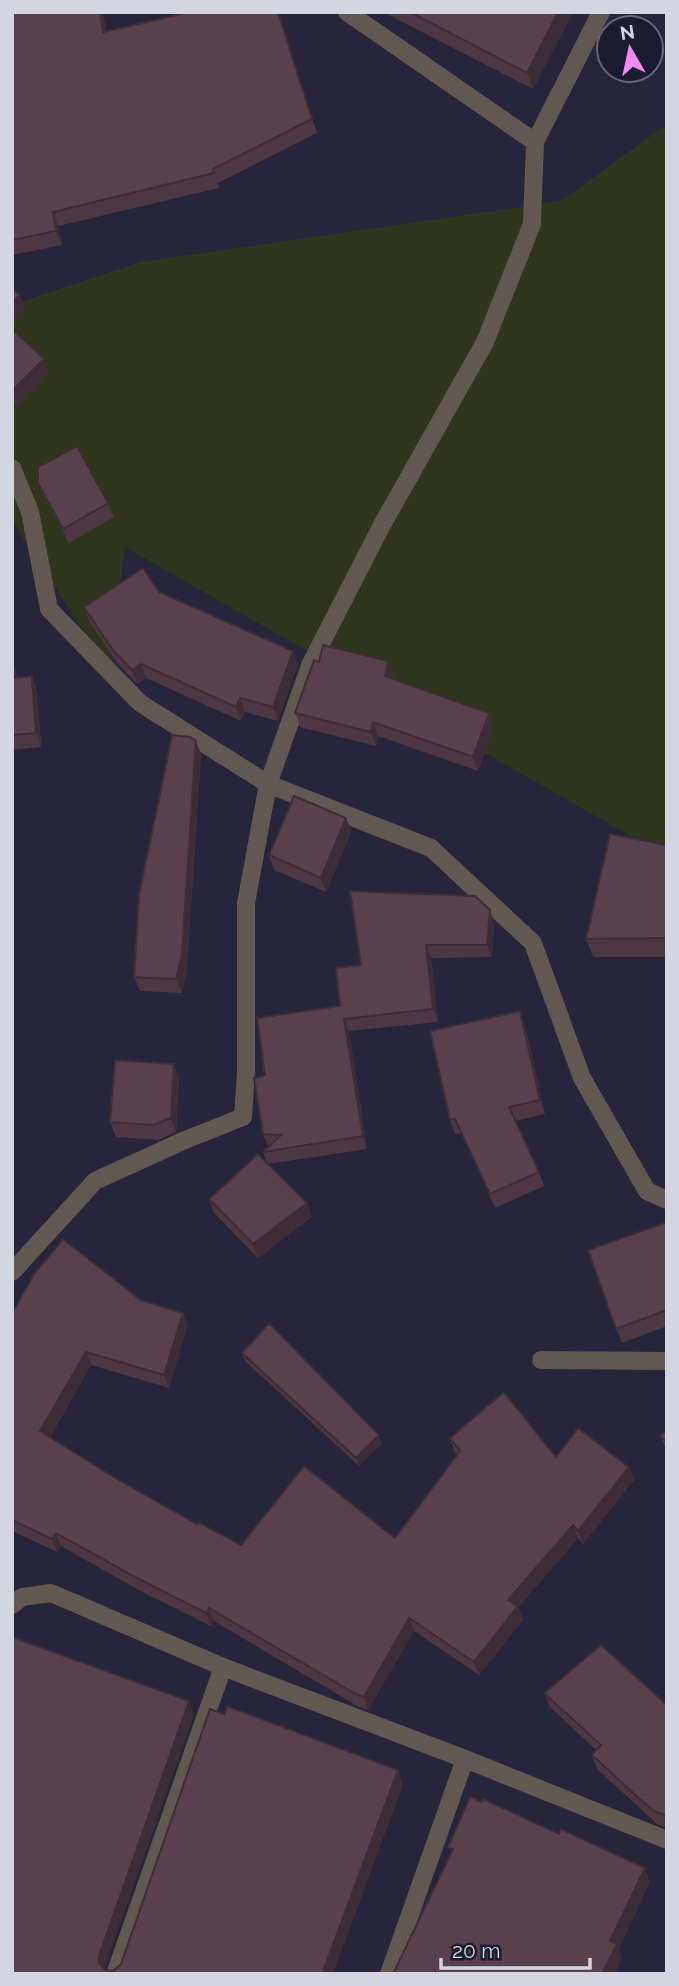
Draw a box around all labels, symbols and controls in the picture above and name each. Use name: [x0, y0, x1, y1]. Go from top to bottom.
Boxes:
north arrow: [595, 14, 665, 84]
text: N: [618, 20, 636, 44]
scale bar: [441, 1926, 590, 1970]
text: 20 m: [452, 1938, 500, 1963]

